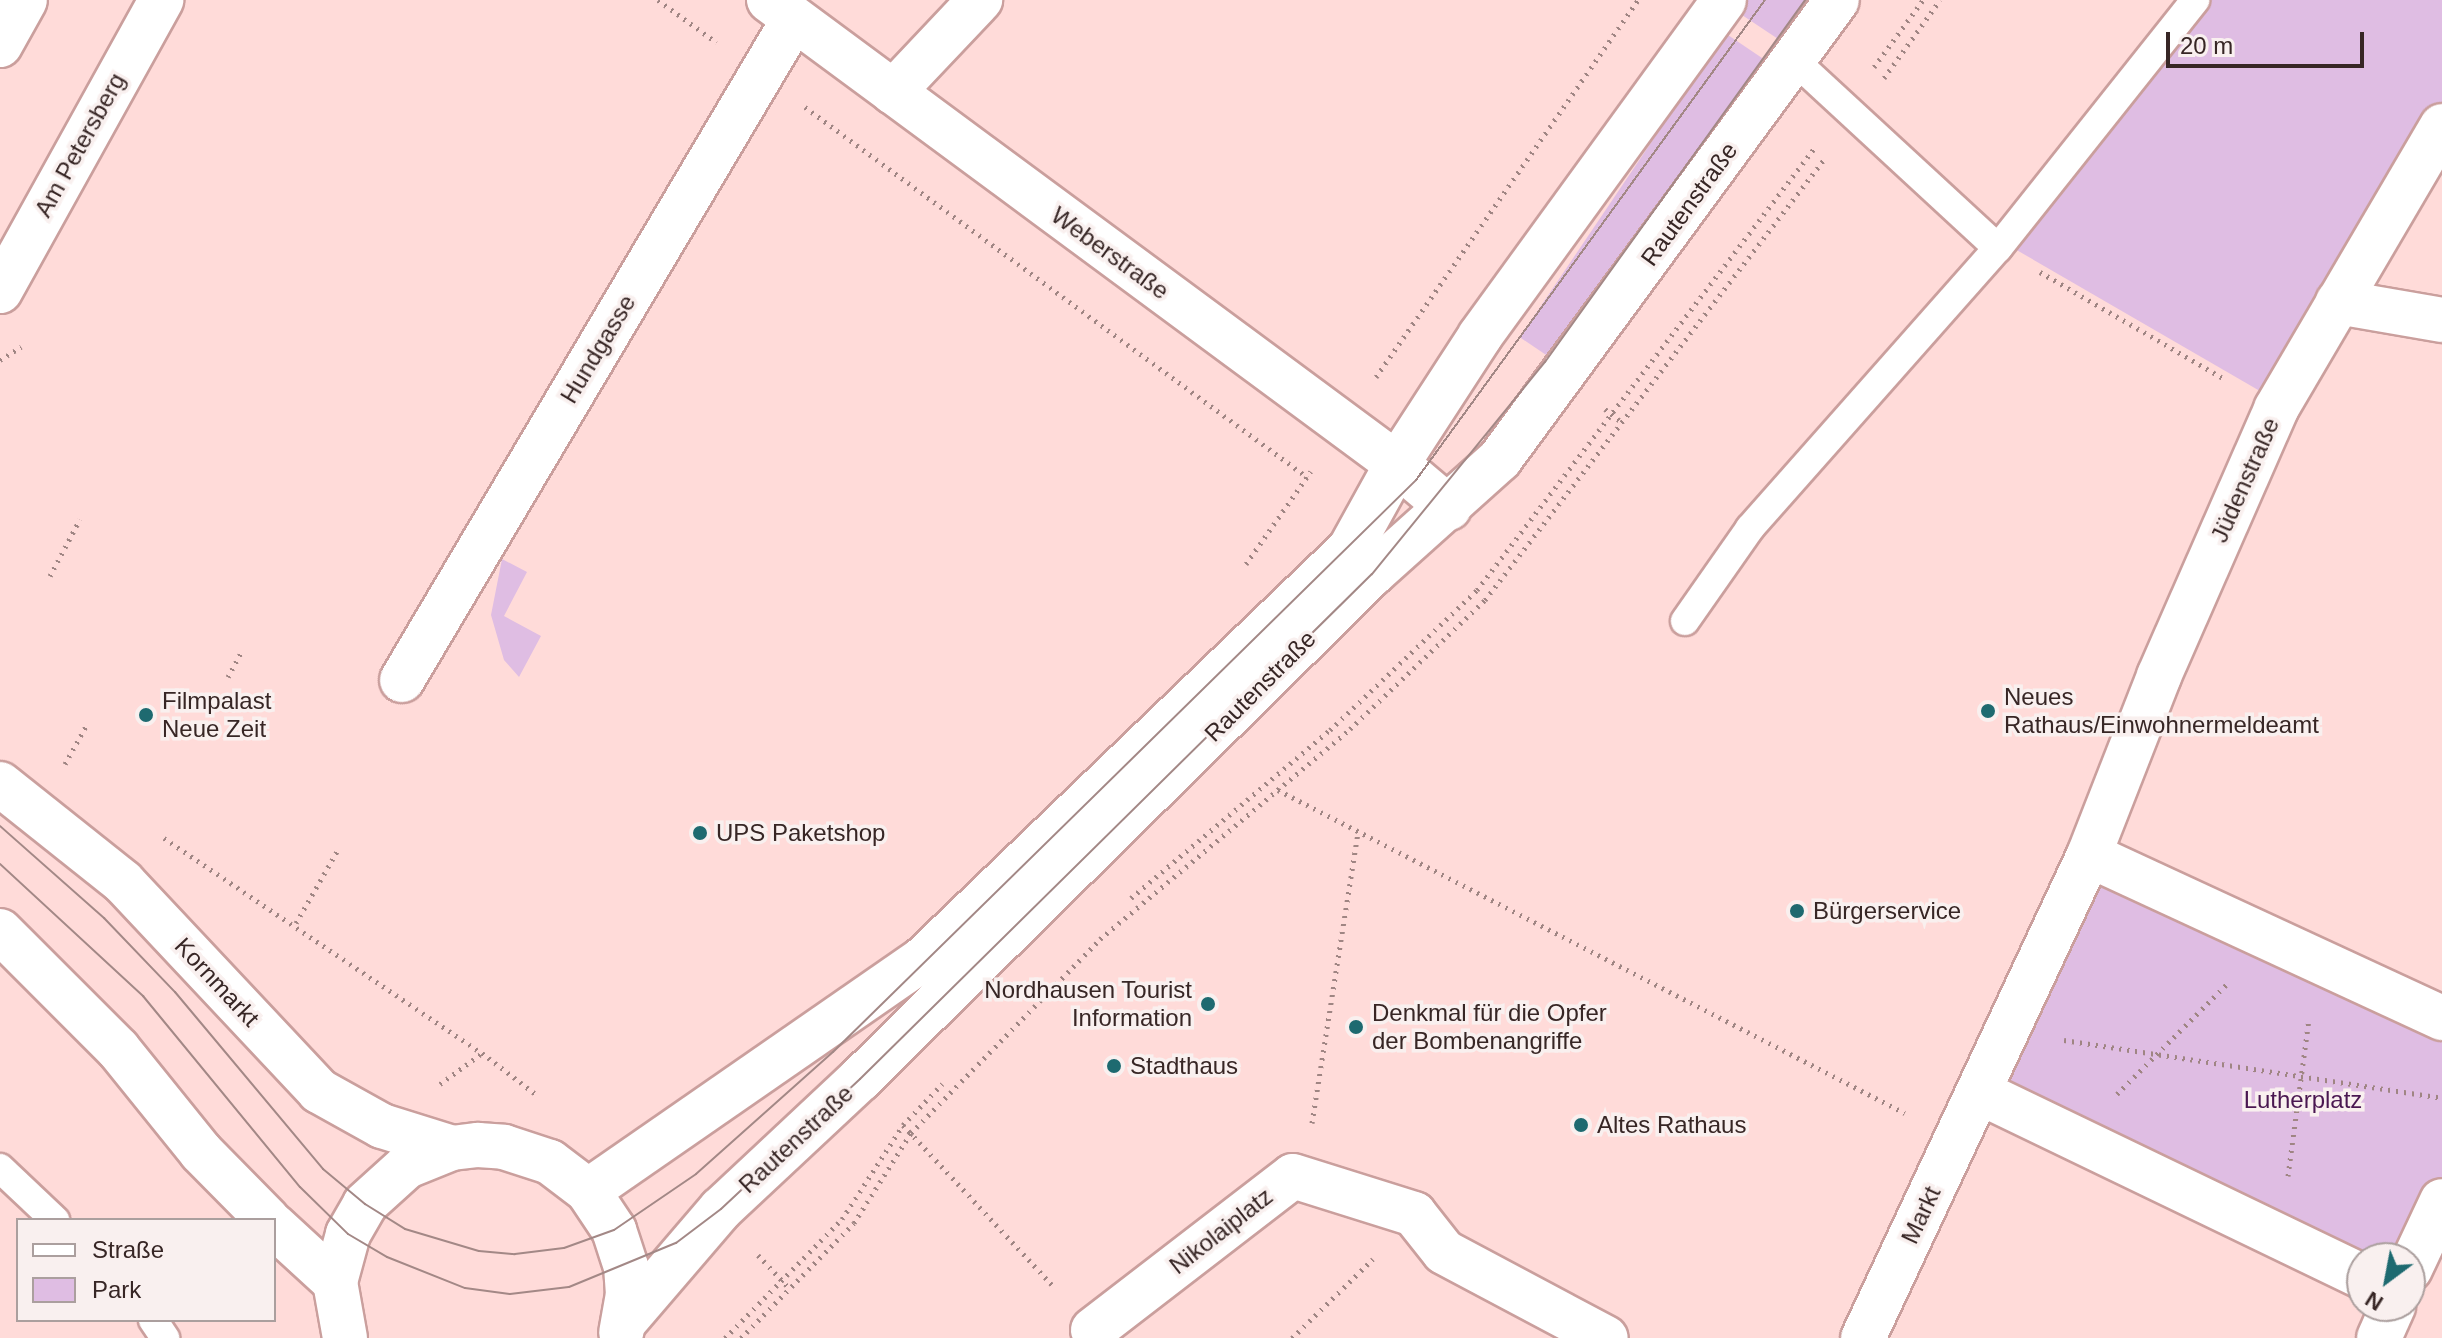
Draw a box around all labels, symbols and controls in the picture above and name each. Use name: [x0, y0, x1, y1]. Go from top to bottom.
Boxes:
scale bar: [2170, 16, 2368, 66]
text: 20 m: [2180, 32, 2233, 59]
street label: Am Petersberg: [29, 68, 131, 222]
street label: Rautenstraße: [1635, 137, 1743, 271]
street label: Weberstraße: [1046, 201, 1174, 305]
street label: Hundgasse: [554, 290, 642, 408]
street label: Jüdenstraße: [2205, 413, 2285, 547]
street label: Rautenstraße: [1198, 624, 1322, 748]
place label: Neues Rathaus/Einwohnermeldeamt: [2004, 683, 2319, 739]
place label: Filmpalast Neue Zeit: [162, 687, 271, 743]
marker: Neues Rathaus/Einwohnermeldeamt: [1979, 702, 1997, 720]
marker: Filmpalast Neue Zeit: [137, 706, 155, 724]
place label: UPS Paketshop: [716, 819, 885, 847]
marker: UPS Paketshop: [691, 824, 709, 842]
place label: Bürgerservice: [1813, 897, 1961, 925]
marker: Bürgerservice: [1788, 902, 1806, 920]
street label: Kornmarkt: [169, 932, 265, 1032]
place label: Nordhausen Tourist Information: [984, 976, 1192, 1032]
marker: Nordhausen Tourist Information: [1199, 995, 1217, 1013]
place label: Denkmal für die Opfer der Bombenangriffe: [1372, 999, 1607, 1055]
marker: Denkmal für die Opfer der Bombenangriffe: [1347, 1018, 1365, 1036]
place label: Stadthaus: [1130, 1052, 1238, 1080]
marker: Stadthaus: [1105, 1057, 1123, 1075]
street label: Rautenstraße: [733, 1079, 859, 1199]
park label: Lutherplatz: [2244, 1086, 2362, 1114]
place label: Altes Rathaus: [1597, 1111, 1746, 1139]
marker: Altes Rathaus: [1572, 1116, 1590, 1134]
street label: Nikolaiplatz: [1164, 1182, 1278, 1280]
street label: Markt: [1895, 1182, 1947, 1248]
legend: [16, 1218, 276, 1322]
text: Straße: [92, 1236, 164, 1263]
north arrow: [2346, 1242, 2426, 1322]
text: Park: [92, 1276, 141, 1303]
text: N: [2361, 1286, 2387, 1316]

